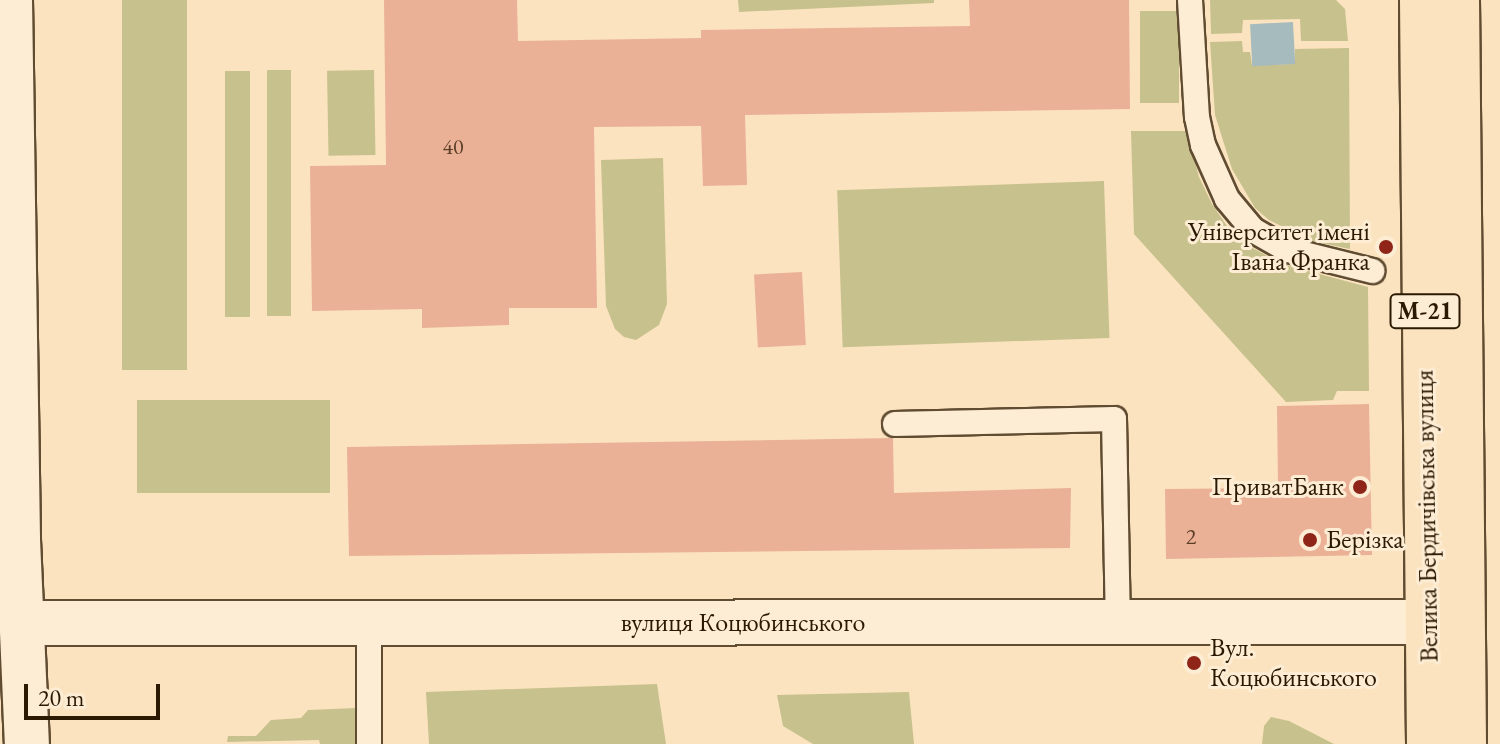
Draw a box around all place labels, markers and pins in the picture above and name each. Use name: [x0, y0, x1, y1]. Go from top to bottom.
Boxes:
place label: Університет імені Івана Франка: [1188, 216, 1370, 278]
marker: Університет імені Івана Франка: [1377, 238, 1395, 256]
place label: ПриватБанк: [1212, 471, 1344, 503]
marker: ПриватБанк: [1351, 478, 1369, 496]
place label: Берізка: [1326, 524, 1404, 556]
marker: Берізка: [1301, 531, 1319, 549]
place label: Вул. Коцюбинського: [1210, 632, 1377, 694]
marker: Вул. Коцюбинського: [1185, 654, 1203, 672]

